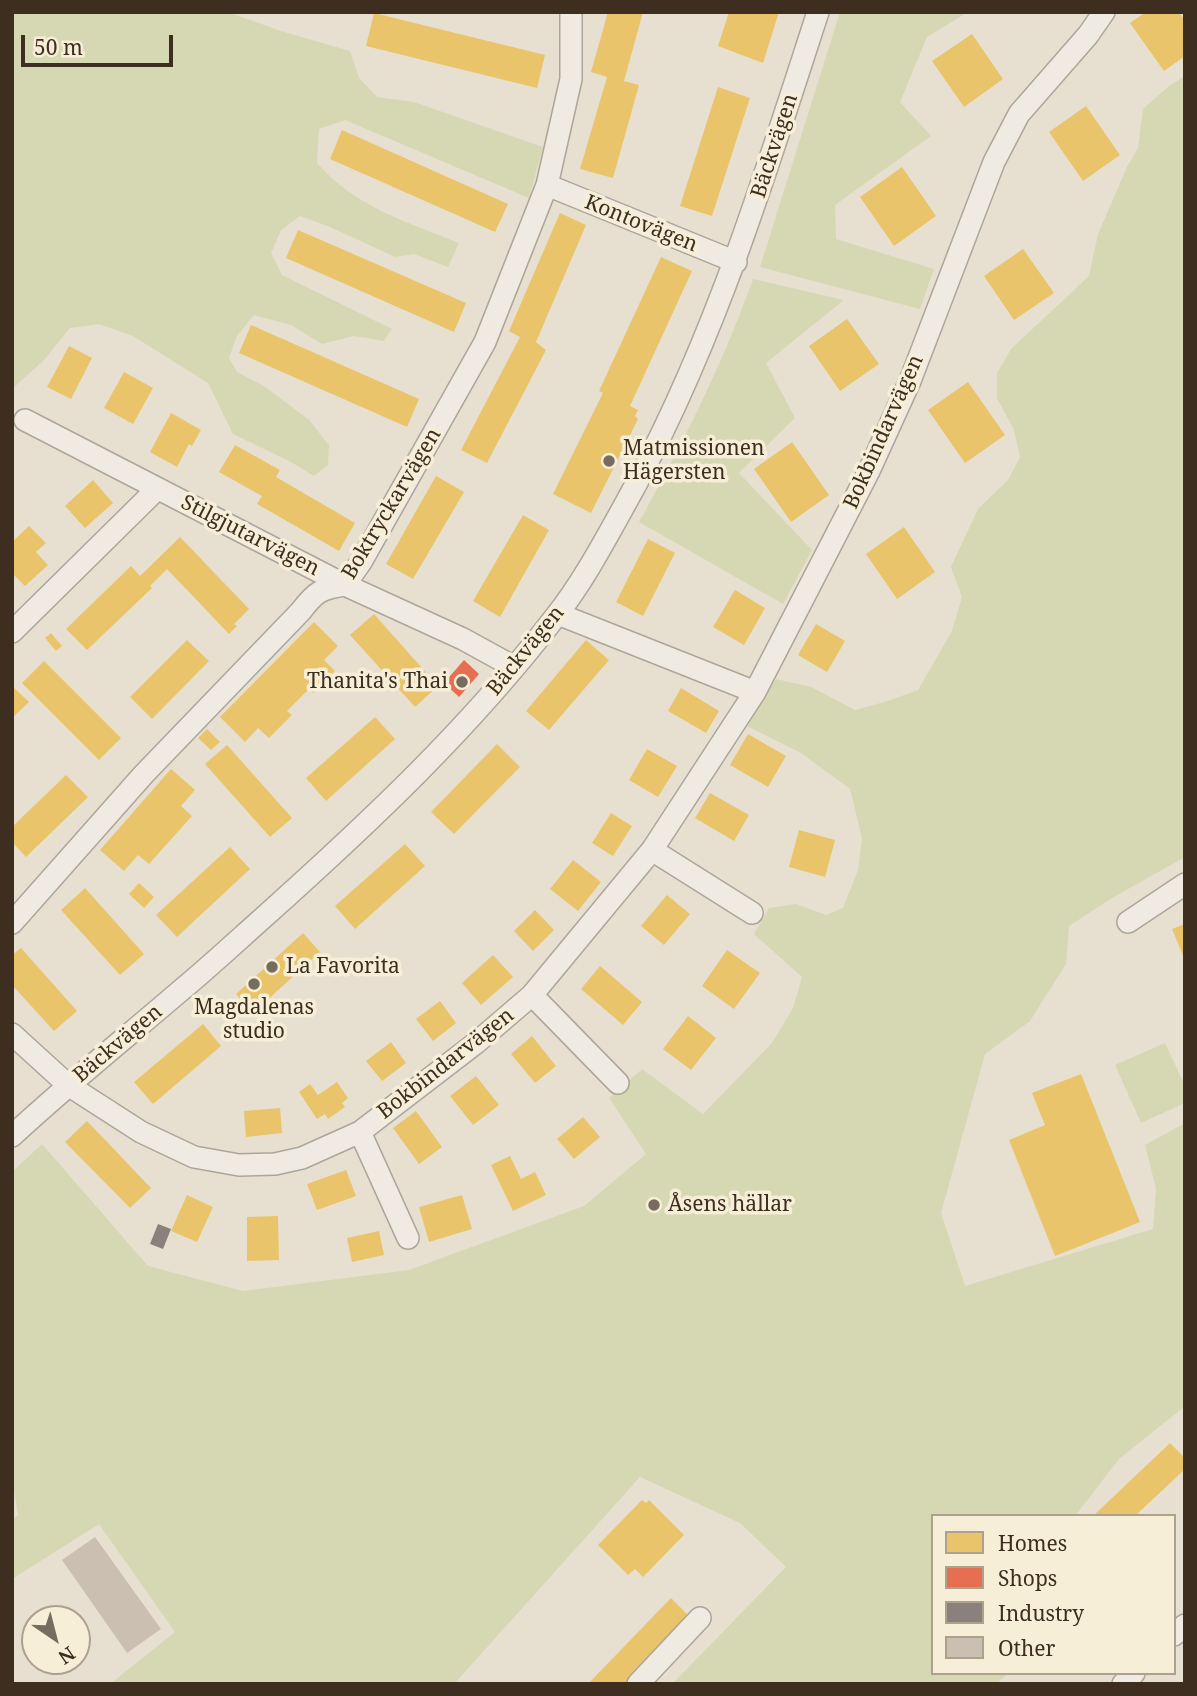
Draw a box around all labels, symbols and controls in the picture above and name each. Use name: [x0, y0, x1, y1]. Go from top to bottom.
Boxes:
scale bar: [24, 21, 177, 65]
text: 50 m: [34, 33, 83, 61]
street label: Bäckvägen: [746, 91, 804, 201]
street label: Kontovägen: [581, 190, 701, 258]
street label: Bokbindarvägen: [839, 351, 929, 513]
street label: Boktryckarvägen: [337, 424, 447, 584]
place label: Matmissionen Hägersten: [623, 436, 765, 486]
marker: Matmissionen Hägersten: [601, 453, 617, 469]
street label: Stilgjutarvägen: [176, 490, 324, 582]
street label: Bäckvägen: [482, 601, 570, 701]
place label: Thanita's Thai: [307, 669, 448, 695]
marker: Thanita's Thai: [454, 674, 470, 690]
place label: La Favorita: [286, 954, 400, 980]
marker: La Favorita: [264, 959, 280, 975]
marker: Magdalenas studio: [246, 976, 262, 992]
place label: Magdalenas studio: [194, 995, 314, 1045]
street label: Bäckvägen: [68, 1000, 168, 1088]
street label: Bokbindarvägen: [373, 1003, 519, 1125]
place label: Åsens hällar: [668, 1192, 792, 1218]
marker: Åsens hällar: [646, 1197, 662, 1213]
legend: [931, 1514, 1176, 1675]
text: Homes: [998, 1529, 1067, 1557]
text: Shops: [998, 1564, 1057, 1592]
text: Industry: [998, 1599, 1084, 1627]
north arrow: [21, 1605, 91, 1675]
text: Other: [998, 1634, 1055, 1662]
text: N: [53, 1641, 80, 1671]

